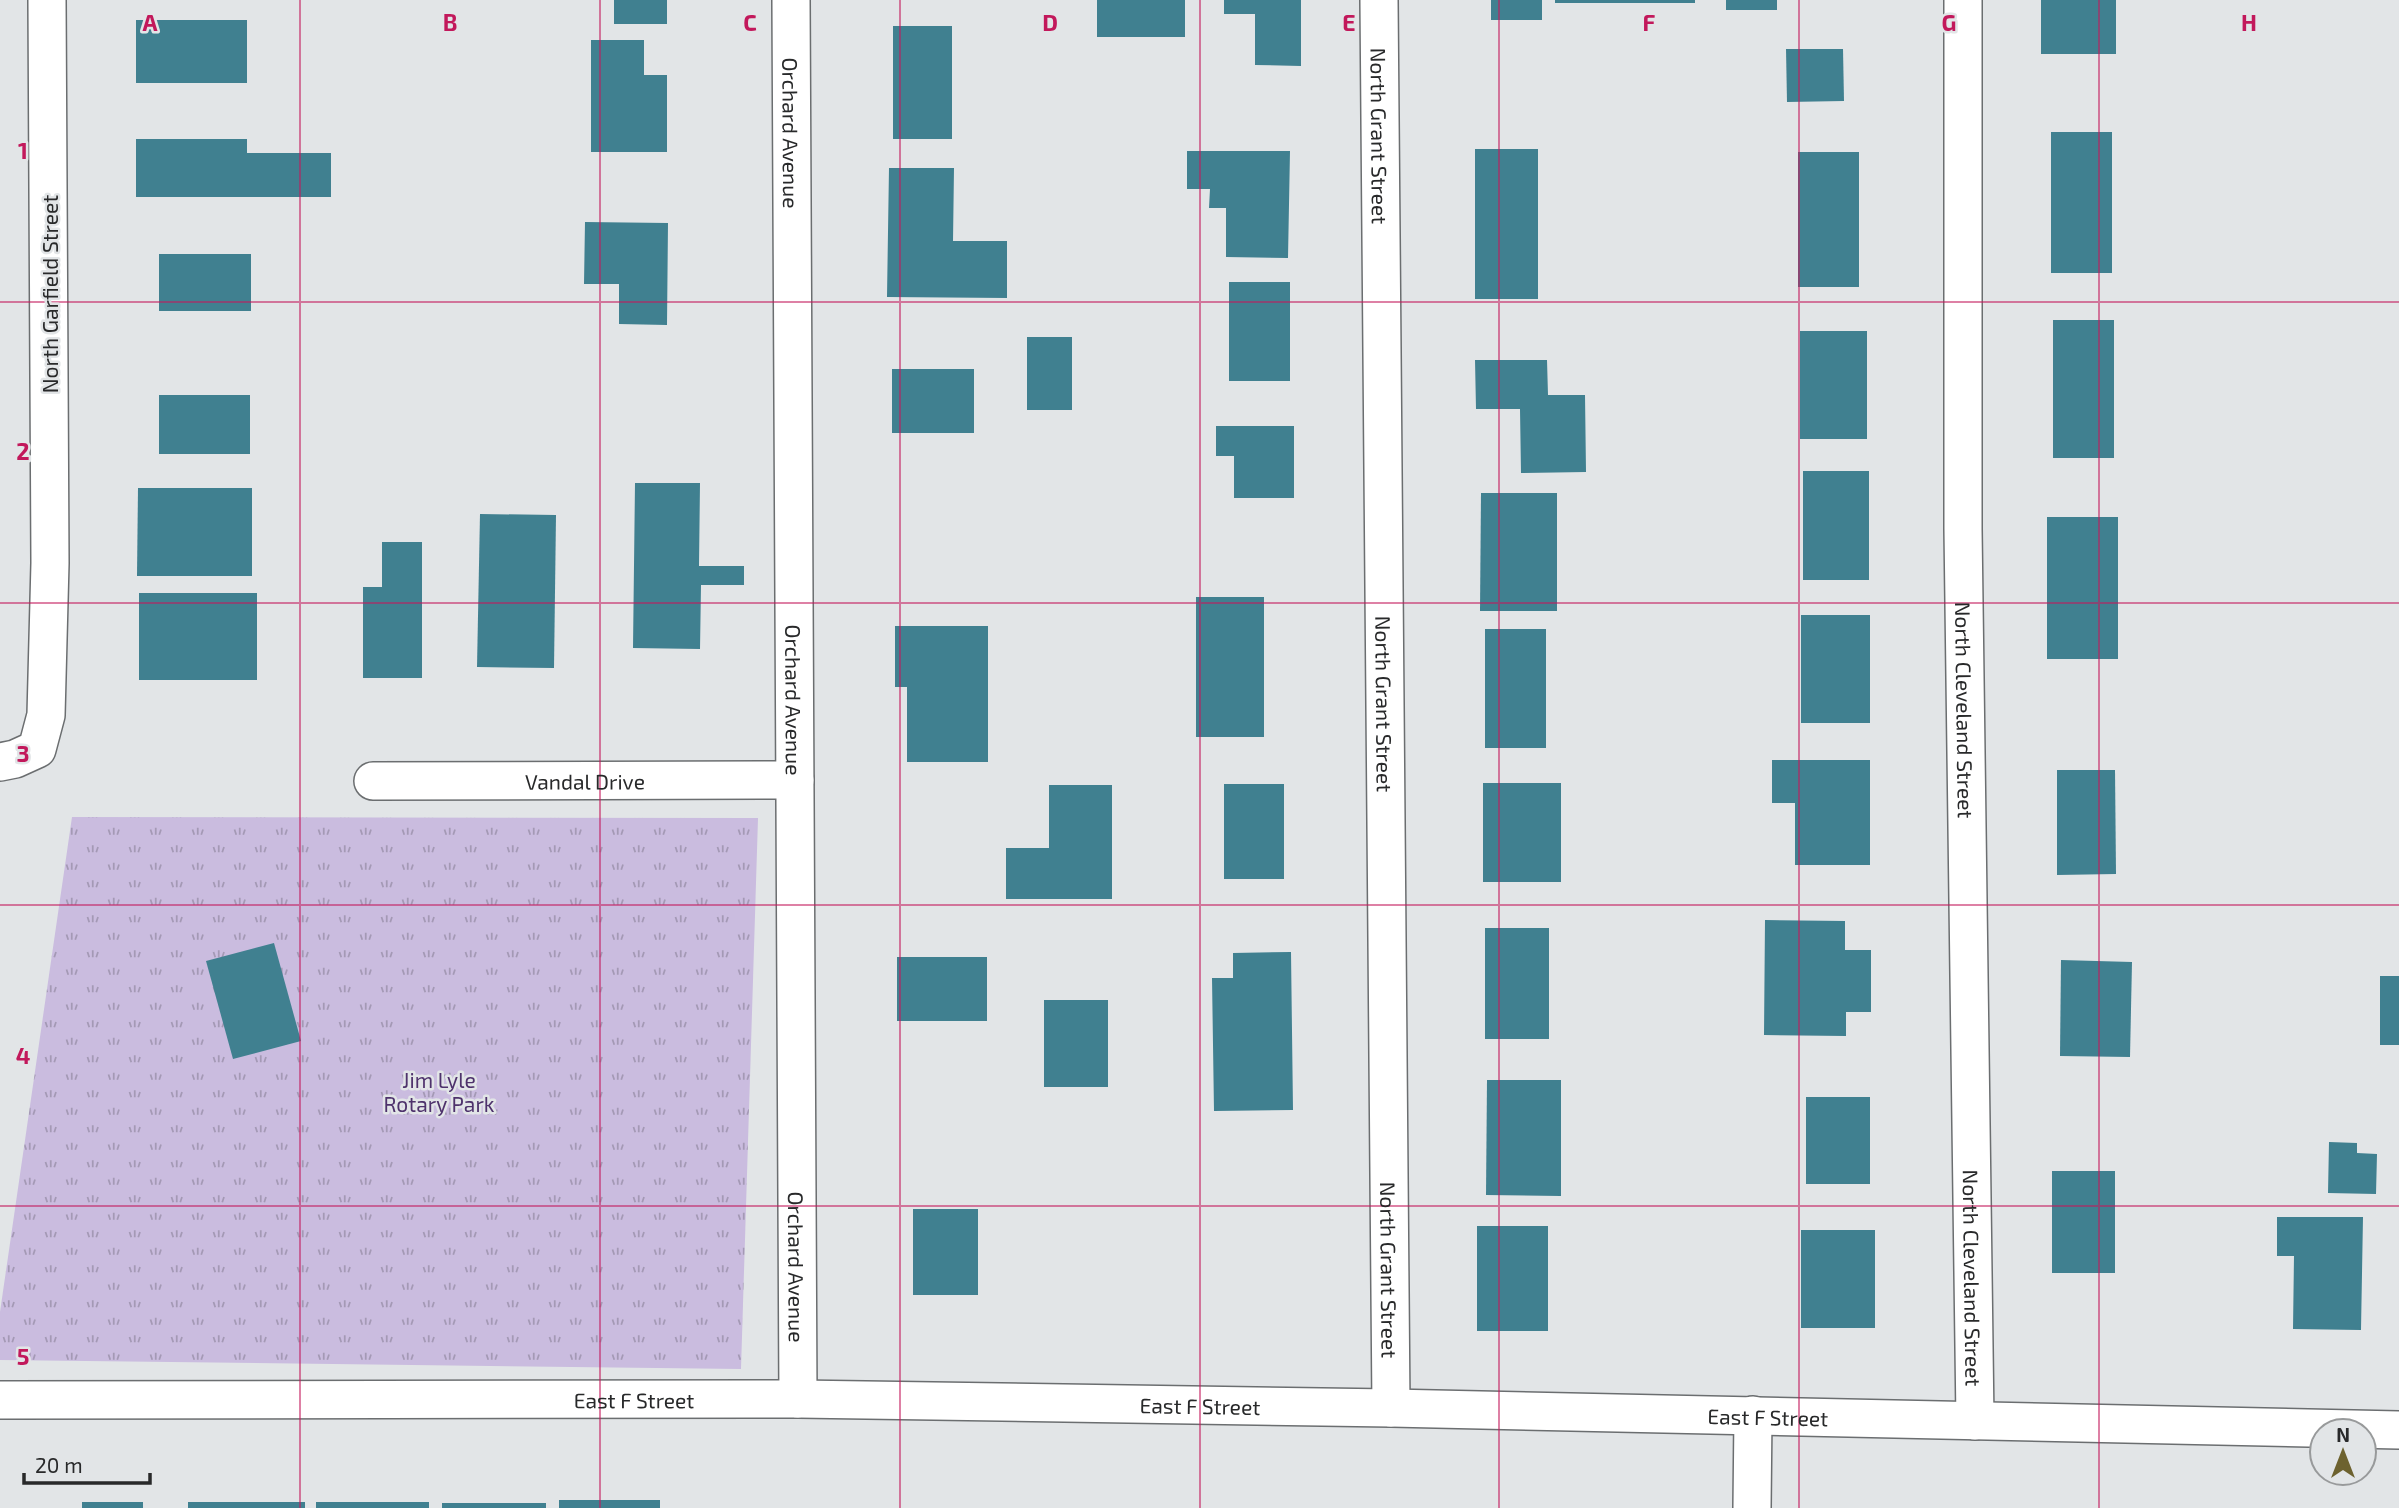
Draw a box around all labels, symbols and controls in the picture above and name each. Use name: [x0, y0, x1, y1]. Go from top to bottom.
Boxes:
text: A: [142, 8, 158, 36]
text: B: [443, 8, 457, 36]
text: C: [743, 8, 757, 36]
text: D: [1042, 8, 1058, 36]
text: E: [1342, 8, 1356, 36]
text: F: [1643, 8, 1656, 36]
text: G: [1942, 8, 1956, 36]
text: H: [2241, 8, 2257, 36]
street label: North Grant Street: [1367, 48, 1393, 224]
street label: Orchard Avenue: [779, 57, 805, 209]
text: 1: [18, 136, 28, 164]
street label: North Garfield Street: [37, 195, 62, 393]
text: 2: [16, 437, 30, 465]
street label: North Cleveland Street: [1951, 601, 1979, 819]
street label: North Grant Street: [1372, 616, 1398, 792]
street label: Orchard Avenue: [782, 624, 807, 776]
text: 3: [16, 739, 30, 767]
street label: Vandal Drive: [525, 768, 645, 793]
text: 4: [16, 1041, 30, 1069]
park label: Jim Lyle Rotary Park: [383, 1067, 495, 1116]
street label: North Cleveland Street: [1959, 1169, 1987, 1387]
street label: North Grant Street: [1377, 1182, 1403, 1358]
street label: Orchard Avenue: [784, 1191, 810, 1343]
text: 5: [17, 1342, 29, 1370]
street label: East F Street: [574, 1387, 694, 1412]
street label: East F Street: [1139, 1392, 1261, 1419]
street label: East F Street: [1707, 1402, 1828, 1430]
north arrow: [2308, 1417, 2378, 1487]
text: N: [2336, 1423, 2350, 1446]
scale bar: [24, 1442, 150, 1486]
text: 20 m: [35, 1452, 83, 1477]

